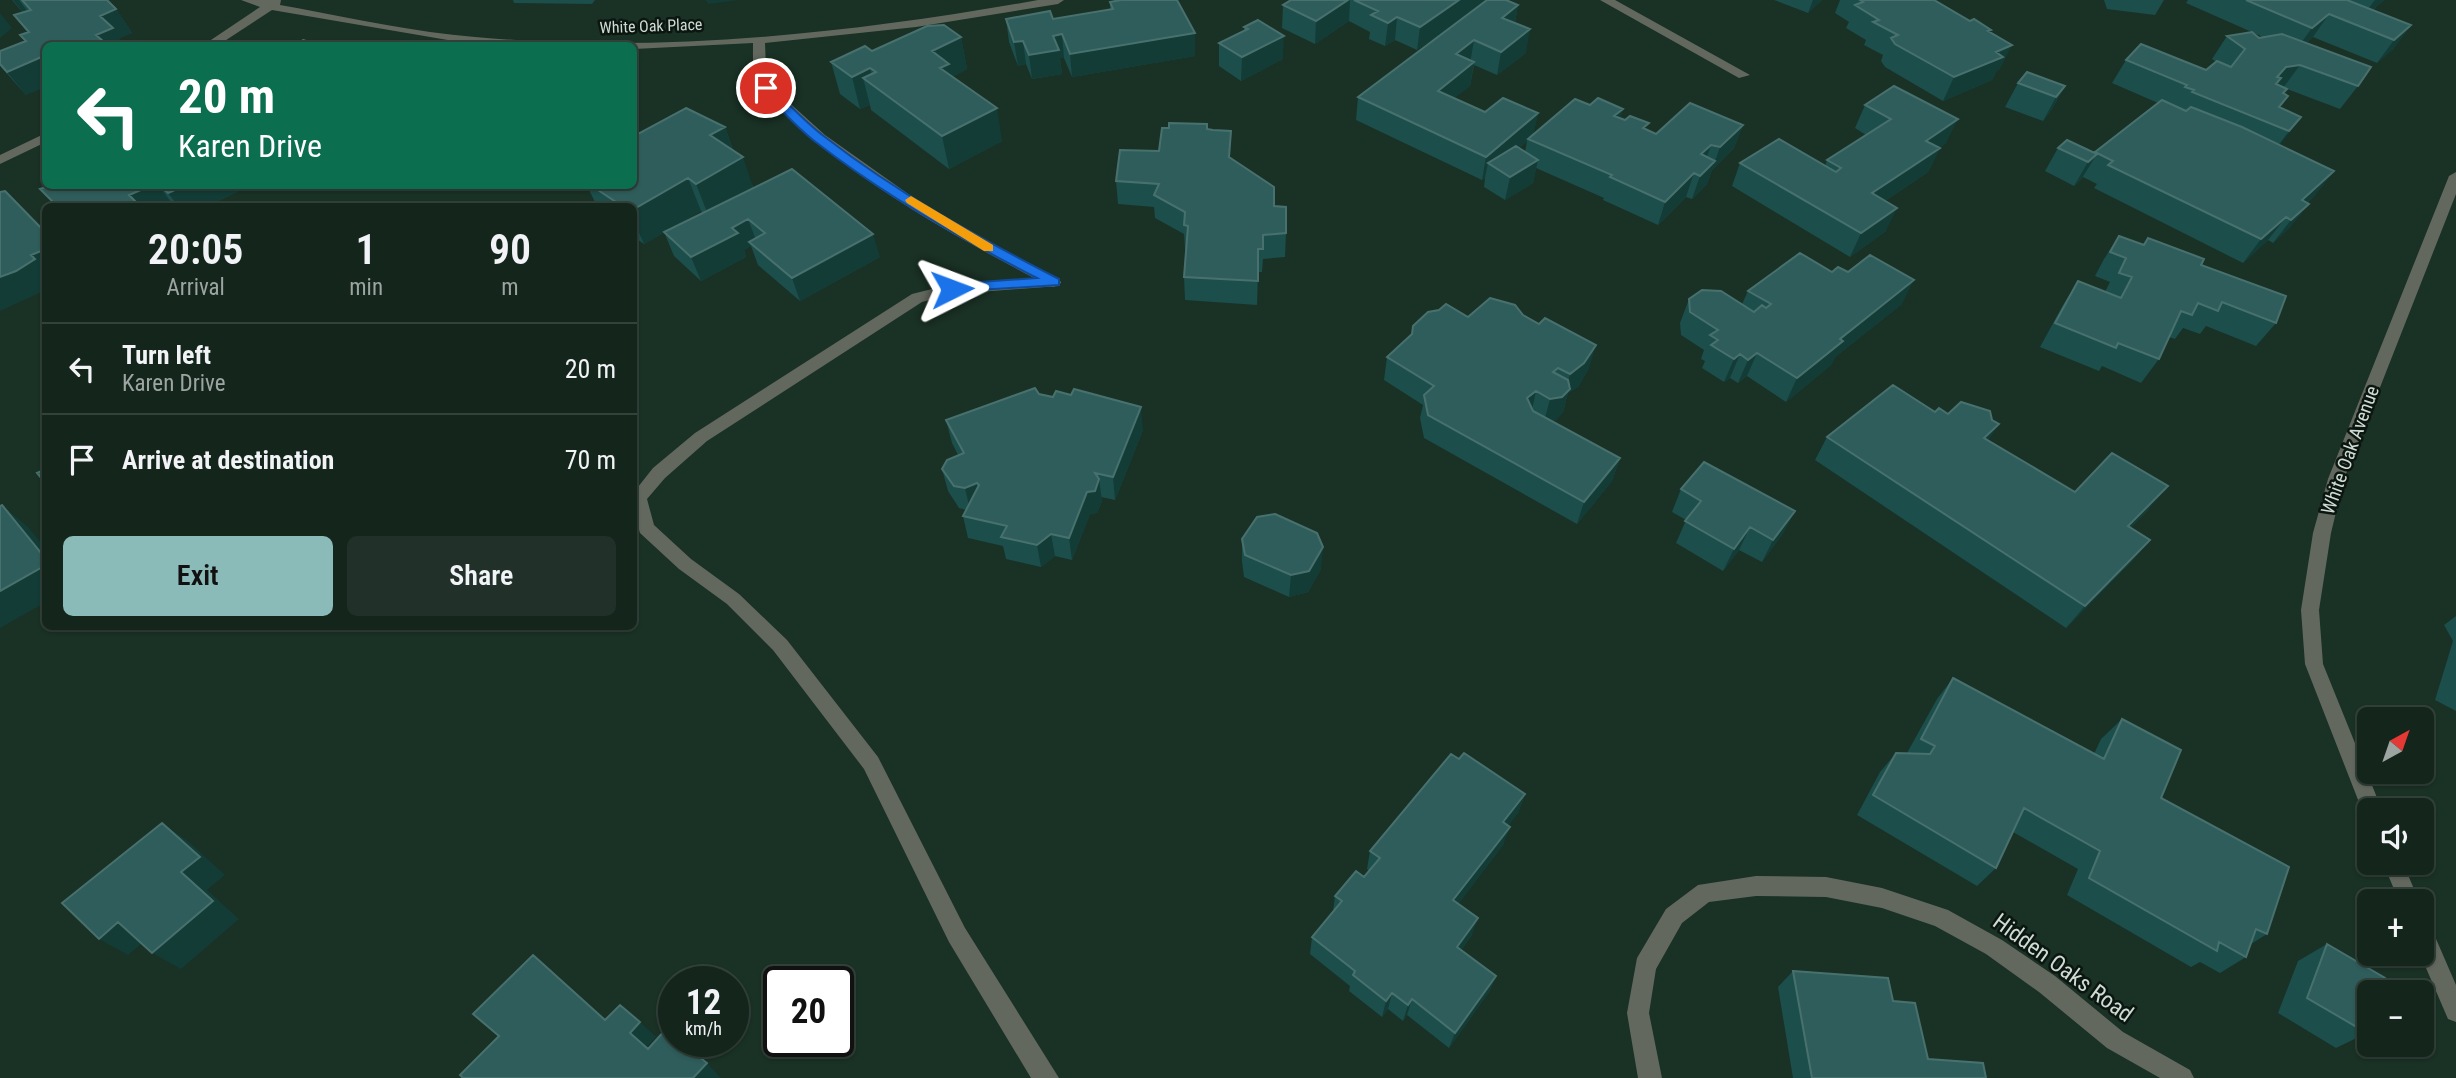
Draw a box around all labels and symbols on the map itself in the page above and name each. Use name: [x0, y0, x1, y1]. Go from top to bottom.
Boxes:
street label: White Oak Place: [599, 15, 703, 37]
pin: [736, 58, 796, 118]
position arrow: [915, 252, 989, 326]
street label: White Oak Avenue: [2316, 383, 2384, 517]
north arrow: [2357, 707, 2434, 784]
street label: Hidden Oaks Road: [1988, 908, 2138, 1028]
speed limit sign: 20: [763, 966, 854, 1057]

